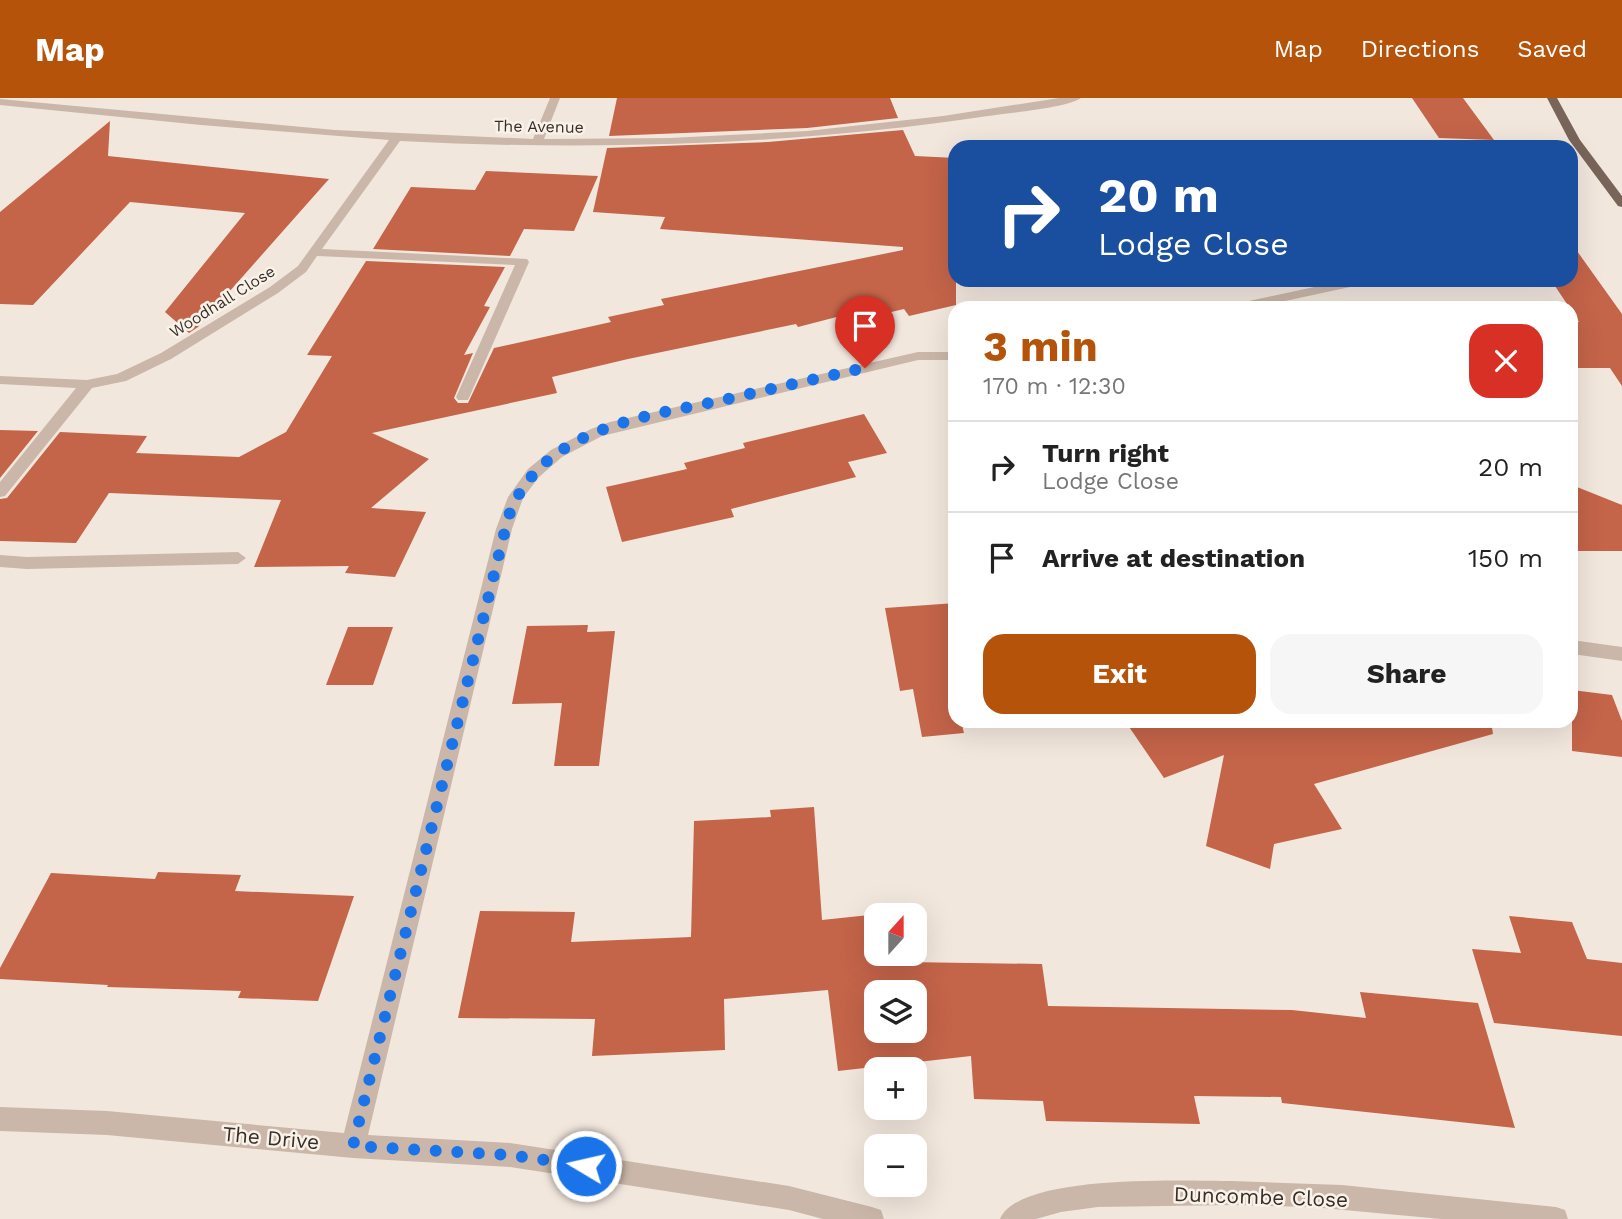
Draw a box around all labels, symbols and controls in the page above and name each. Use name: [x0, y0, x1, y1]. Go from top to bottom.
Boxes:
text: Map: [35, 30, 105, 69]
text: Map: [1274, 35, 1323, 63]
text: Directions: [1361, 35, 1479, 63]
text: Saved: [1517, 35, 1587, 63]
street label: The Avenue: [494, 116, 584, 137]
text: 20 m: [1098, 166, 1219, 224]
icon: right: [983, 168, 1074, 259]
text: Lodge Close: [1098, 225, 1289, 263]
street label: Woodhall Close: [166, 261, 279, 342]
pin: [835, 296, 895, 368]
icon: arrive: [846, 307, 884, 345]
text: 3 min: [983, 322, 1098, 371]
button: close: [1469, 324, 1543, 398]
text: 170 m · 12:30: [983, 373, 1126, 400]
text: Turn right: [1042, 438, 1169, 468]
icon: right: [983, 448, 1021, 486]
text: 20 m: [1478, 452, 1543, 482]
text: Lodge Close: [1042, 468, 1179, 495]
icon: arrive: [983, 539, 1021, 577]
text: Arrive at destination: [1042, 543, 1305, 573]
text: 150 m: [1468, 543, 1543, 573]
button: Exit: [983, 634, 1256, 714]
button: Share: [1270, 634, 1543, 714]
north arrow: [864, 903, 928, 966]
map controls: [864, 903, 927, 1197]
button: layers: [864, 980, 927, 1043]
button: +: [864, 1057, 927, 1120]
street label: The Drive: [222, 1121, 320, 1154]
position arrow: [549, 1129, 623, 1203]
button: −: [864, 1134, 927, 1197]
street label: Duncombe Close: [1173, 1181, 1349, 1212]

